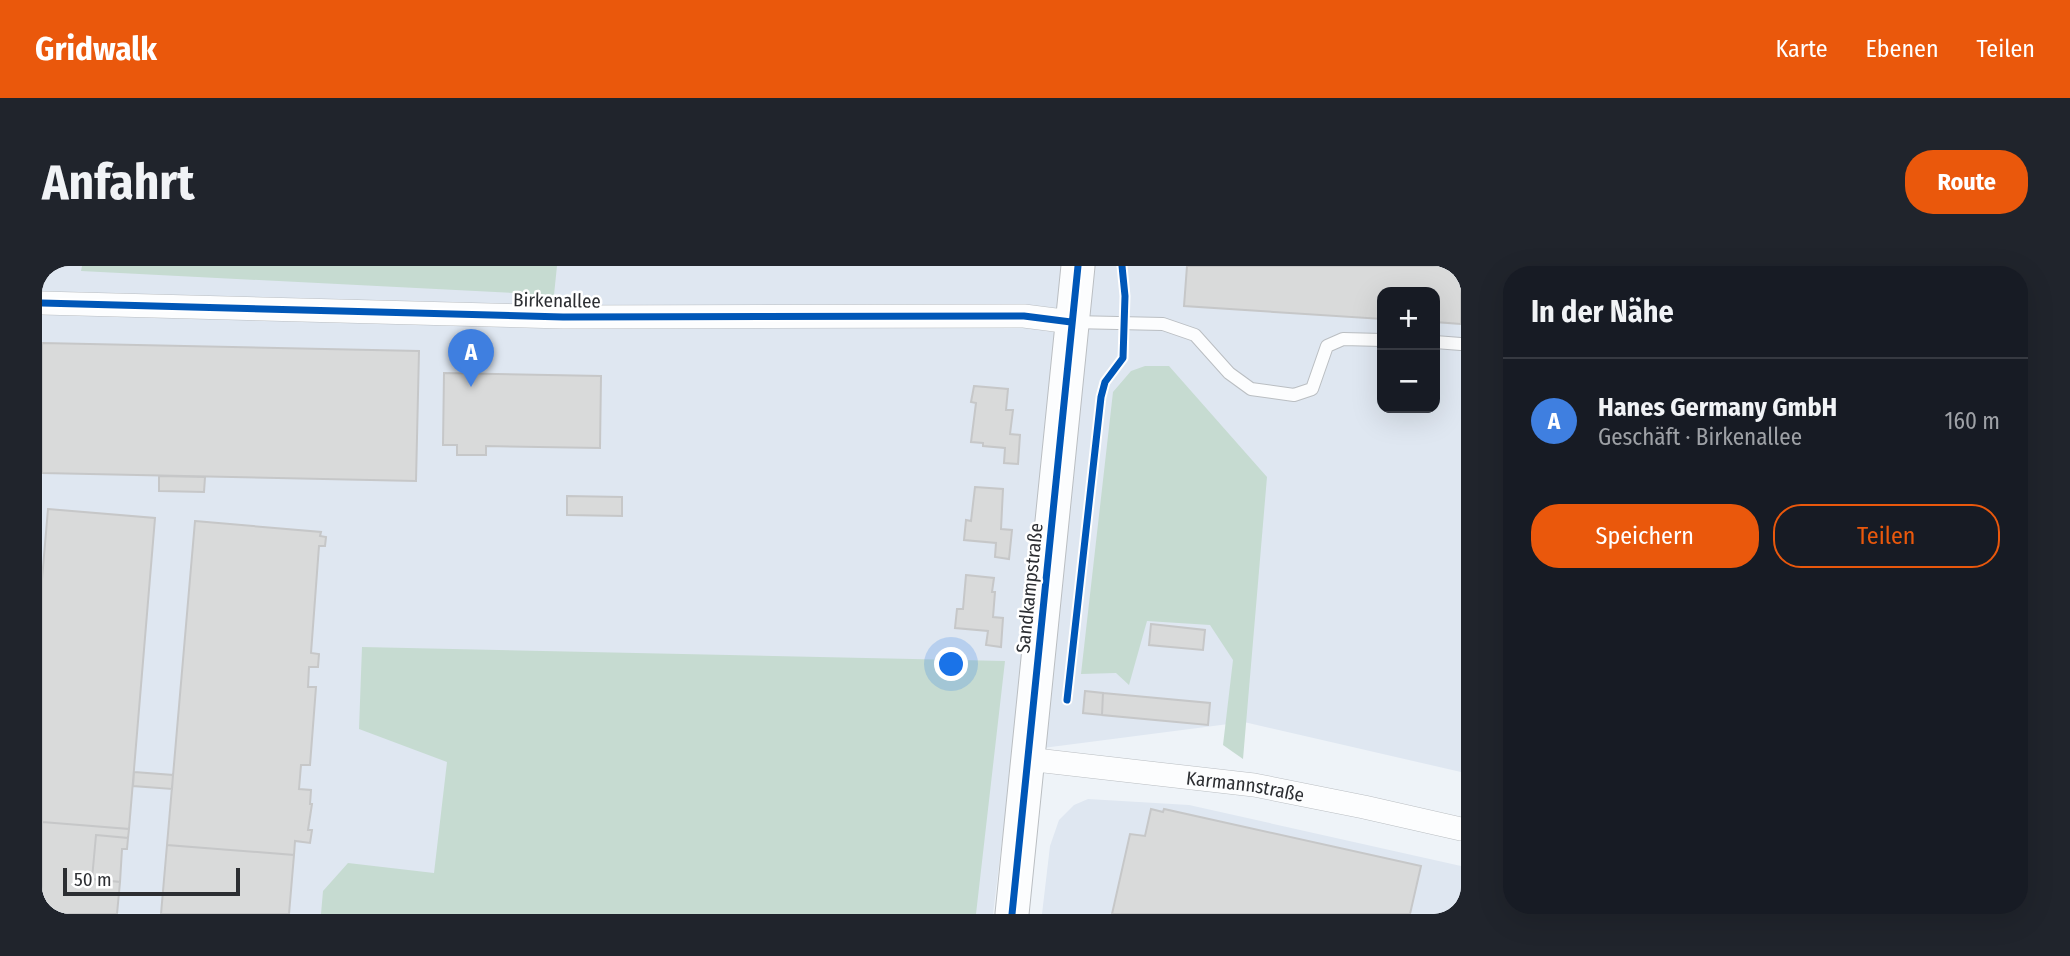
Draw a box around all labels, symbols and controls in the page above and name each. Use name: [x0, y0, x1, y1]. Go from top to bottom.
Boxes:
text: Gridwalk: [35, 29, 157, 69]
text: Karte: [1776, 35, 1828, 63]
text: Ebenen: [1866, 35, 1939, 63]
text: Teilen: [1977, 35, 2035, 63]
button: Route: [1905, 150, 2028, 214]
text: Anfahrt: [42, 153, 195, 212]
map controls: [1377, 287, 1440, 413]
button: +: [1377, 287, 1440, 350]
street label: Birkenallee: [513, 288, 601, 313]
text: In der Nähe: [1531, 294, 1674, 330]
pin: A: [448, 329, 494, 387]
button: −: [1377, 350, 1440, 413]
text: Hanes Germany GmbH: [1598, 392, 1837, 423]
text: A: [1548, 407, 1560, 435]
text: 160 m: [1945, 407, 2000, 435]
text: Geschäft · Birkenallee: [1598, 423, 1802, 451]
button: Speichern: [1531, 504, 1759, 568]
button: Teilen: [1773, 504, 2000, 568]
street label: Sandkampstraße: [1011, 522, 1048, 654]
your location: [934, 647, 968, 681]
street label: Karmannstraße: [1185, 766, 1306, 807]
scale bar: [63, 865, 240, 897]
text: 50 m: [74, 868, 112, 891]

